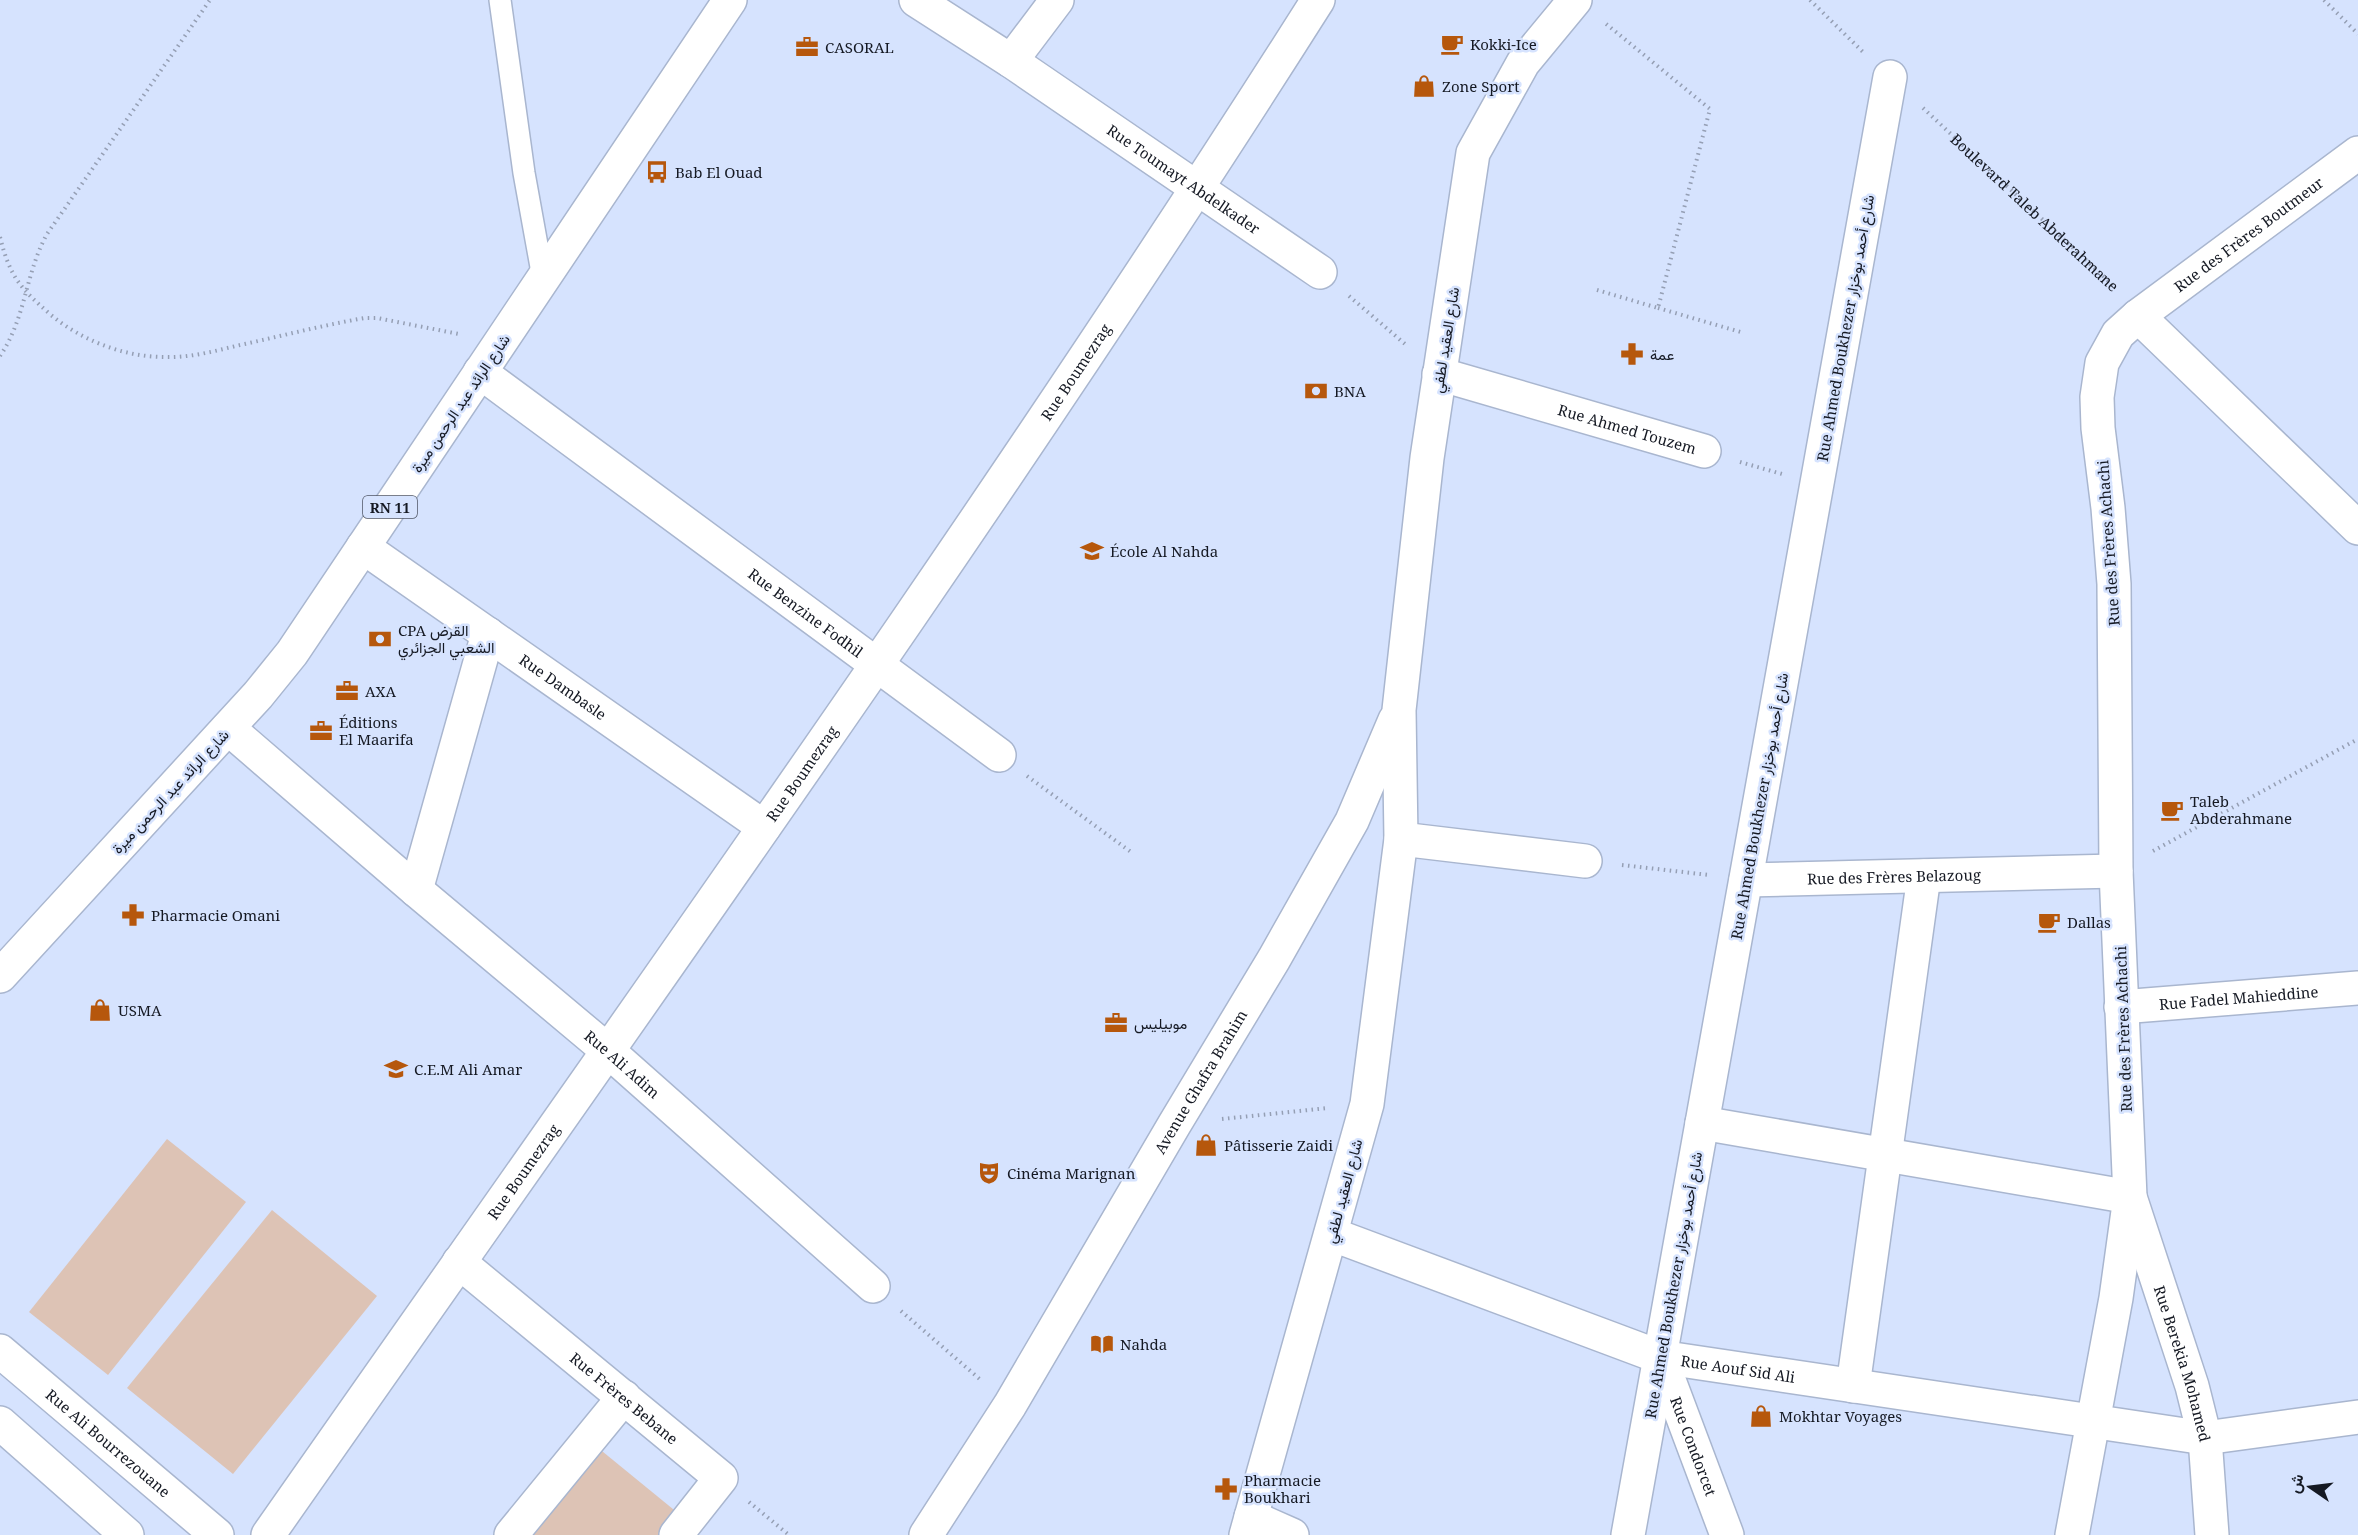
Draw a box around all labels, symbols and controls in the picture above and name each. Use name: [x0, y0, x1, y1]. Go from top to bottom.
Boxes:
cafe icon: Kokki-Ice: [1439, 31, 1465, 57]
office icon: CASORAL: [794, 34, 820, 60]
place label: Kokki-Ice: [1470, 34, 1537, 54]
place label: CASORAL: [825, 37, 894, 57]
shop icon: Zone Sport: [1411, 73, 1437, 99]
place label: Zone Sport: [1442, 76, 1520, 96]
street label: Rue Toumayt Abdelkader: [1103, 120, 1264, 238]
street label: Boulevard Taleb Abderahmane: [1946, 129, 2123, 296]
bus stop icon: Bab El Ouad: [644, 159, 670, 185]
place label: Bab El Ouad: [675, 162, 763, 182]
street label: Rue des Frères Boutmeur: [2170, 172, 2327, 296]
street label: Rue Ahmed Boukhezer شارع أحمد بوخزار: [1812, 193, 1880, 463]
street label: شارع العقيد لطفي: [1427, 285, 1467, 395]
street label: Rue Boumezrag: [1036, 320, 1115, 424]
street label: شارع الرائد عبد الرحمن ميرة: [406, 330, 516, 477]
pharmacy icon: عمة: [1619, 341, 1645, 367]
place label: عمة: [1650, 344, 1674, 364]
bank icon: BNA: [1303, 378, 1329, 404]
place label: BNA: [1334, 381, 1366, 401]
street label: Rue Ahmed Touzem: [1556, 399, 1699, 458]
street label: Rue des Frères Achachi: [2092, 459, 2124, 627]
road number: RN 11: [363, 496, 417, 518]
school or university icon: École Al Nahda: [1079, 538, 1105, 564]
place label: École Al Nahda: [1110, 541, 1218, 561]
street label: Rue Benzine Fodhil: [744, 563, 868, 662]
place label: CPA القرض الشعبي الجزائري: [398, 620, 495, 661]
bank icon: CPA القرض الشعبي الجزائري: [367, 626, 393, 652]
street label: Rue Dambasle: [516, 649, 611, 724]
street label: Rue Ahmed Boukhezer شارع أحمد بوخزار: [1726, 671, 1794, 941]
office icon: AXA: [334, 678, 360, 704]
place label: AXA: [365, 681, 396, 701]
place label: Éditions El Maarifa: [339, 712, 414, 749]
office icon: Éditions El Maarifa: [308, 718, 334, 744]
street label: Rue Boumezrag: [761, 721, 842, 825]
street label: شارع الرائد عبد الرحمن ميرة: [107, 725, 234, 859]
place label: Taleb Abderahmane: [2190, 791, 2292, 828]
cafe icon: Taleb Abderahmane: [2159, 797, 2185, 823]
street label: Rue des Frères Belazoug: [1807, 864, 1981, 889]
pharmacy icon: Pharmacie Omani: [120, 902, 146, 928]
place label: Pharmacie Omani: [151, 905, 280, 925]
cafe icon: Dallas: [2036, 909, 2062, 935]
place label: Dallas: [2067, 912, 2111, 932]
street label: Rue des Frères Achachi: [2110, 945, 2136, 1112]
street label: Rue Fadel Mahieddine: [2158, 981, 2319, 1014]
shop icon: USMA: [87, 997, 113, 1023]
place label: USMA: [118, 1000, 162, 1020]
street label: Avenue Ghafra Brahim: [1149, 1006, 1251, 1157]
office icon: موبيليس: [1103, 1010, 1129, 1036]
place label: موبيليس: [1134, 1013, 1187, 1034]
street label: Rue Ali Adim: [580, 1026, 664, 1102]
school or university icon: C.E.M Ali Amar: [383, 1056, 409, 1082]
place label: C.E.M Ali Amar: [414, 1059, 522, 1079]
street label: Rue Boumezrag: [483, 1120, 564, 1223]
shop icon: Pâtisserie Zaidi: [1193, 1132, 1219, 1158]
place label: Pâtisserie Zaidi: [1224, 1135, 1333, 1155]
street label: شارع العقيد لطفي: [1320, 1137, 1370, 1246]
street label: Rue Ahmed Boukhezer شارع أحمد بوخزار: [1640, 1150, 1708, 1420]
theatre icon: Cinéma Marignan: [976, 1160, 1002, 1186]
place label: Cinéma Marignan: [1007, 1163, 1136, 1183]
street label: Rue Berekia Mohamed: [2150, 1283, 2216, 1444]
library icon: Nahda: [1089, 1331, 1115, 1357]
place label: Nahda: [1120, 1334, 1167, 1354]
street label: Rue Frères Bebane: [566, 1348, 682, 1449]
street label: Rue Aouf Sid Ali: [1679, 1350, 1797, 1387]
street label: Rue Ali Bourrezouane: [42, 1384, 175, 1501]
street label: Rue Condorcet: [1666, 1394, 1721, 1499]
shop icon: Mokhtar Voyages: [1748, 1403, 1774, 1429]
place label: Mokhtar Voyages: [1779, 1406, 1902, 1426]
north arrow: [2280, 1457, 2340, 1517]
place label: Pharmacie Boukhari: [1244, 1470, 1321, 1507]
text: ش: [2282, 1471, 2308, 1495]
pharmacy icon: Pharmacie Boukhari: [1213, 1476, 1239, 1502]

